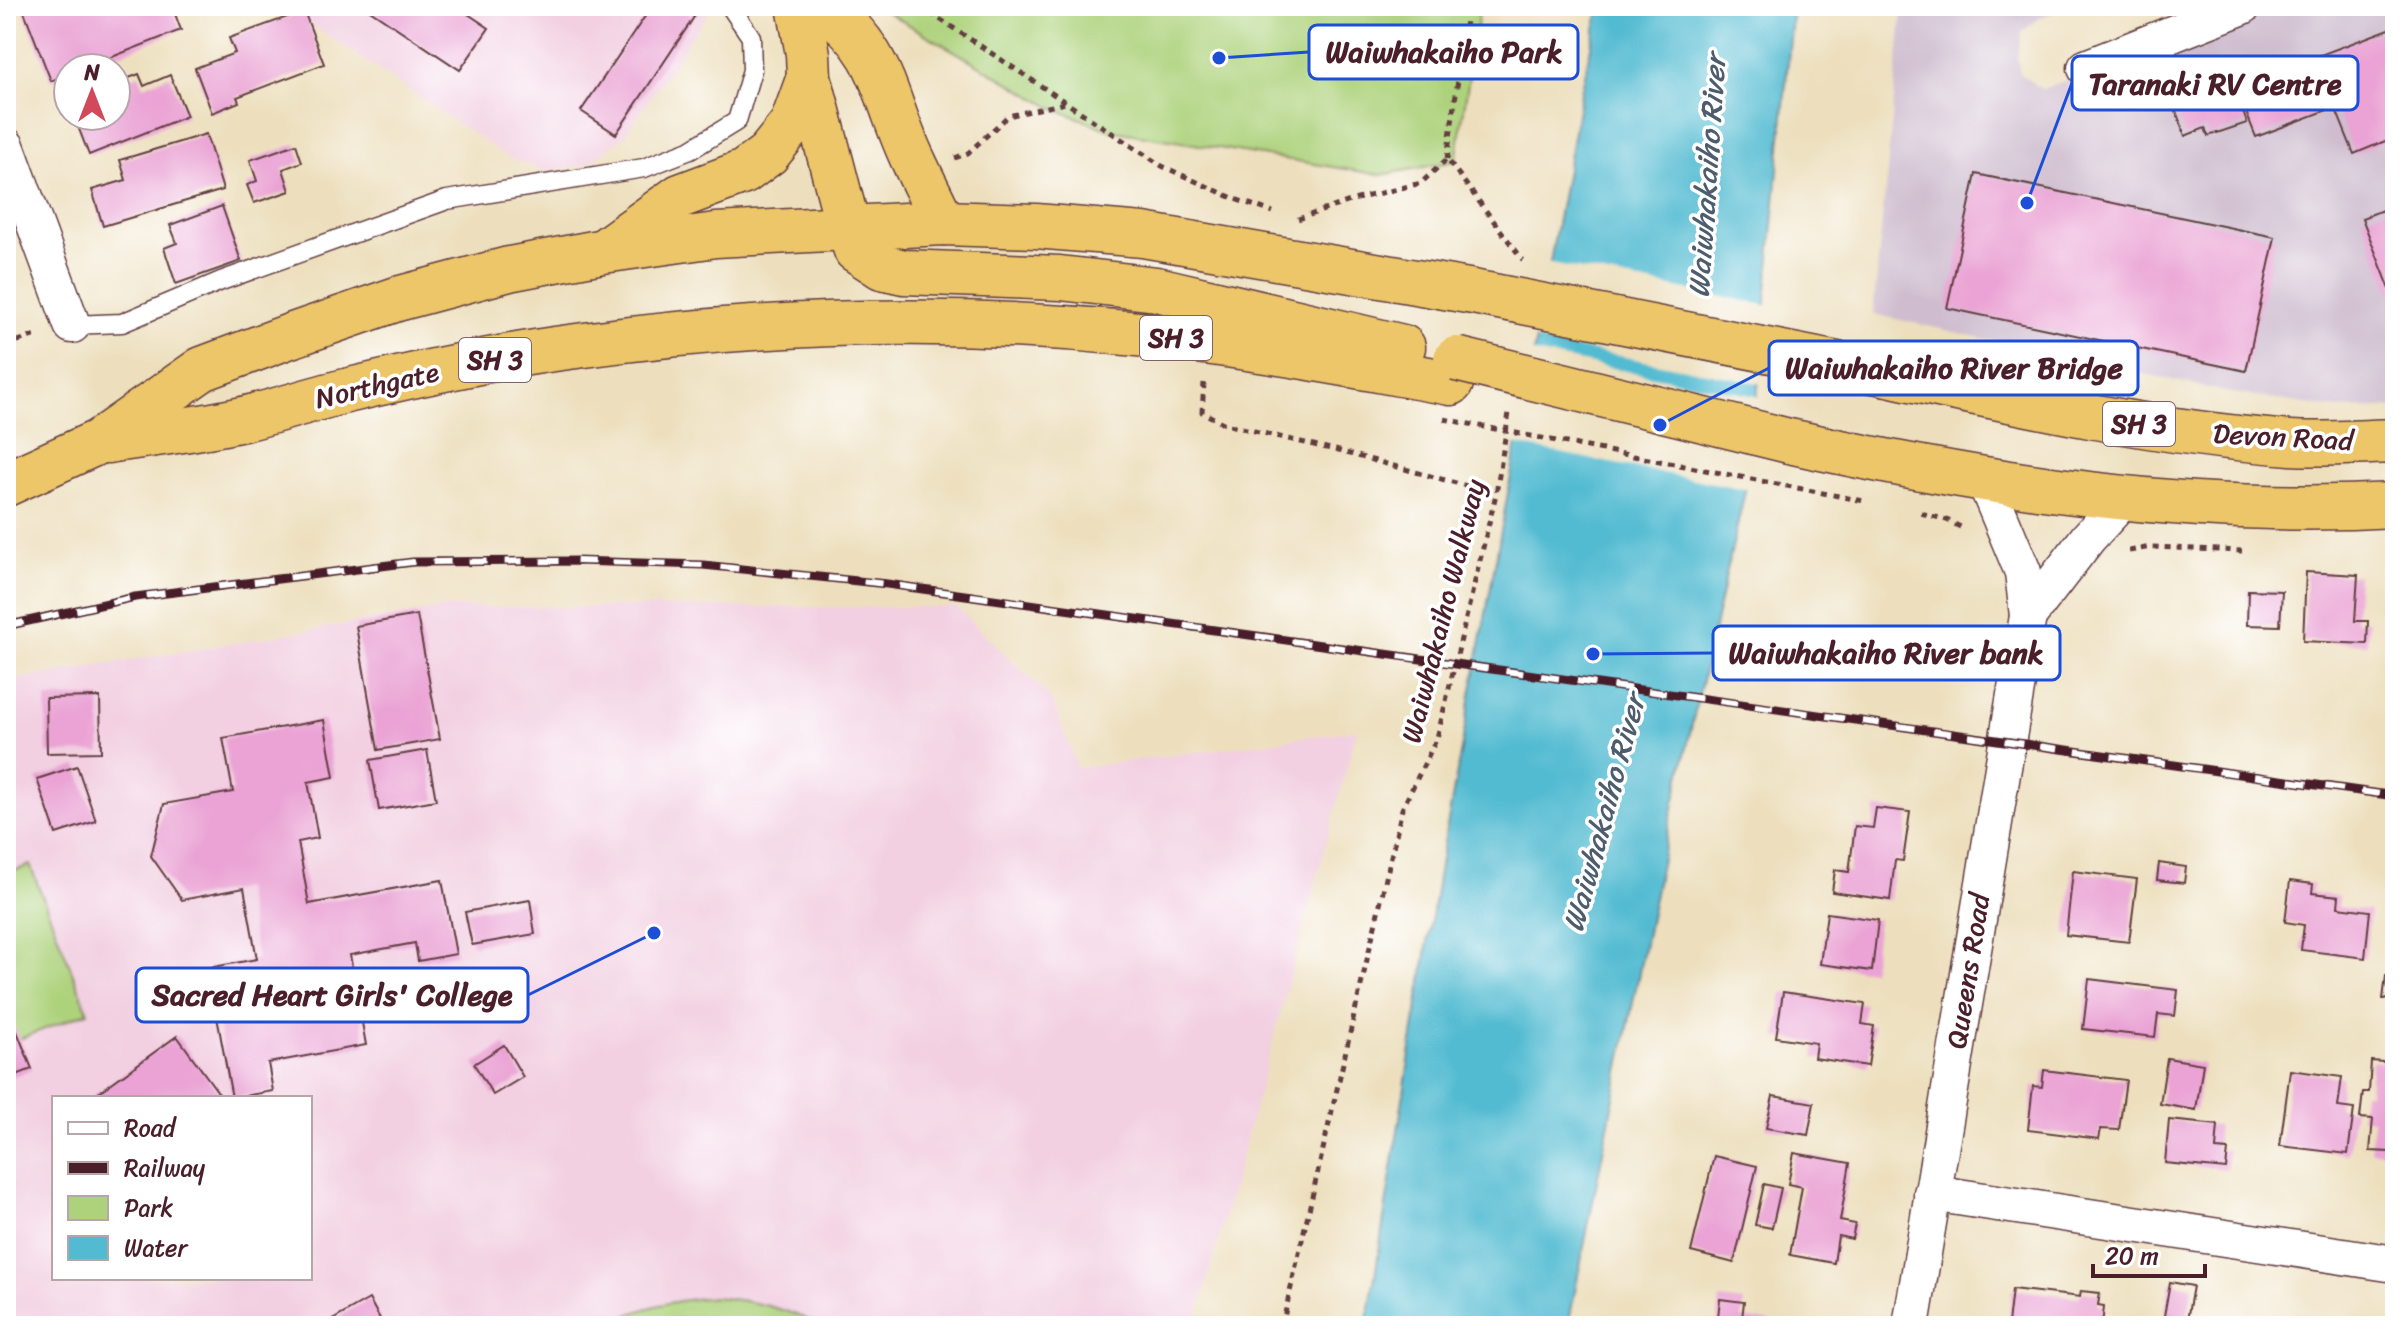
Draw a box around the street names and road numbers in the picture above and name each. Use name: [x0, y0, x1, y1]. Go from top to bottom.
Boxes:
road number: SH 3: [1140, 316, 1212, 360]
road number: SH 3: [459, 338, 531, 382]
street label: Northgate: [310, 347, 444, 423]
road number: SH 3: [2103, 402, 2175, 446]
street label: Devon Road: [2212, 409, 2357, 465]
street label: Waiwhakaiho Walkway: [1387, 473, 1500, 748]
street label: Queens Road: [1932, 888, 2005, 1052]

